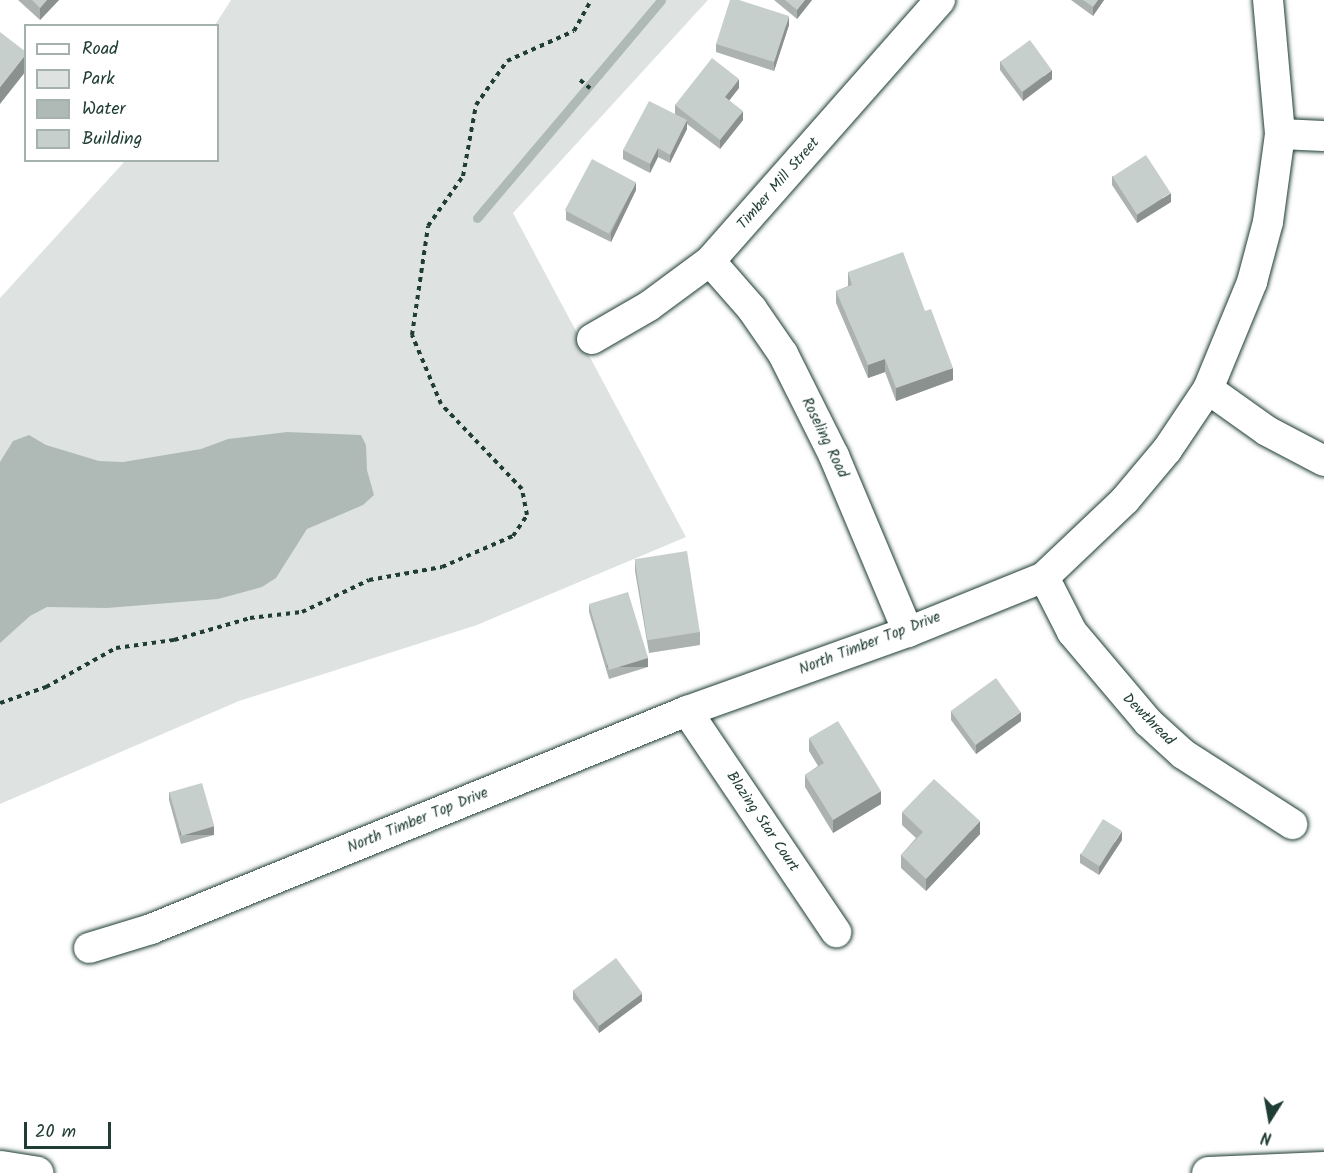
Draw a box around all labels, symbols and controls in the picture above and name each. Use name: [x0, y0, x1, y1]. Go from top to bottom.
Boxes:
legend: [24, 24, 219, 162]
text: Road: [82, 35, 118, 64]
text: Park: [82, 65, 115, 94]
text: Water: [82, 95, 126, 124]
text: Building: [82, 125, 142, 154]
street label: Timber Mill Street: [734, 134, 824, 234]
street label: Roseling Road: [797, 395, 851, 481]
street label: North Timber Top Drive: [797, 609, 943, 679]
street label: Dewthread: [1118, 690, 1178, 750]
street label: Blazing Star Court: [722, 768, 802, 876]
street label: North Timber Top Drive: [345, 785, 491, 857]
north arrow: [1240, 1089, 1300, 1149]
scale bar: [27, 1110, 114, 1148]
text: 20 m: [35, 1118, 76, 1147]
text: N: [1259, 1124, 1274, 1150]

